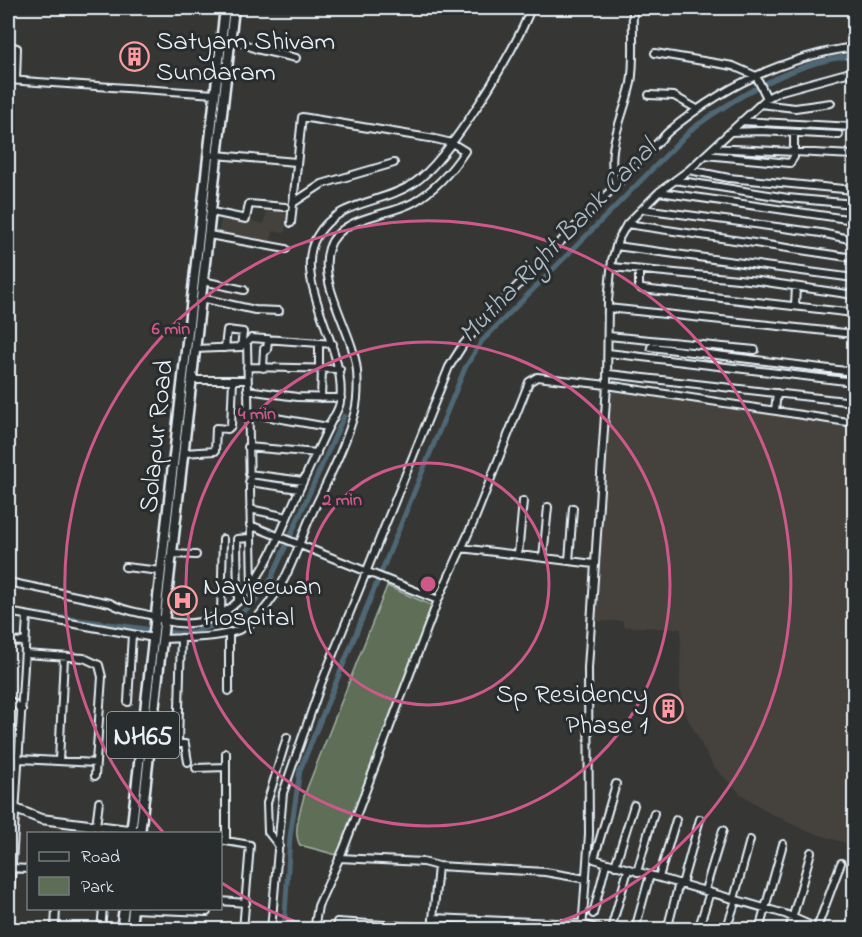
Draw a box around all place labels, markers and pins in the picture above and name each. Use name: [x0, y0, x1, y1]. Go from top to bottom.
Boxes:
place label: Satyam Shivam Sundaram: [156, 23, 335, 93]
building icon: Satyam Shivam Sundaram: [119, 40, 151, 72]
place label: Navjeewan Hospital: [203, 568, 321, 638]
centre of rings: [418, 574, 438, 594]
hospital icon: Navjeewan Hospital: [166, 585, 198, 617]
place label: Sp Residency Phase 1: [496, 676, 648, 746]
building icon: Sp Residency Phase 1: [653, 693, 685, 725]

